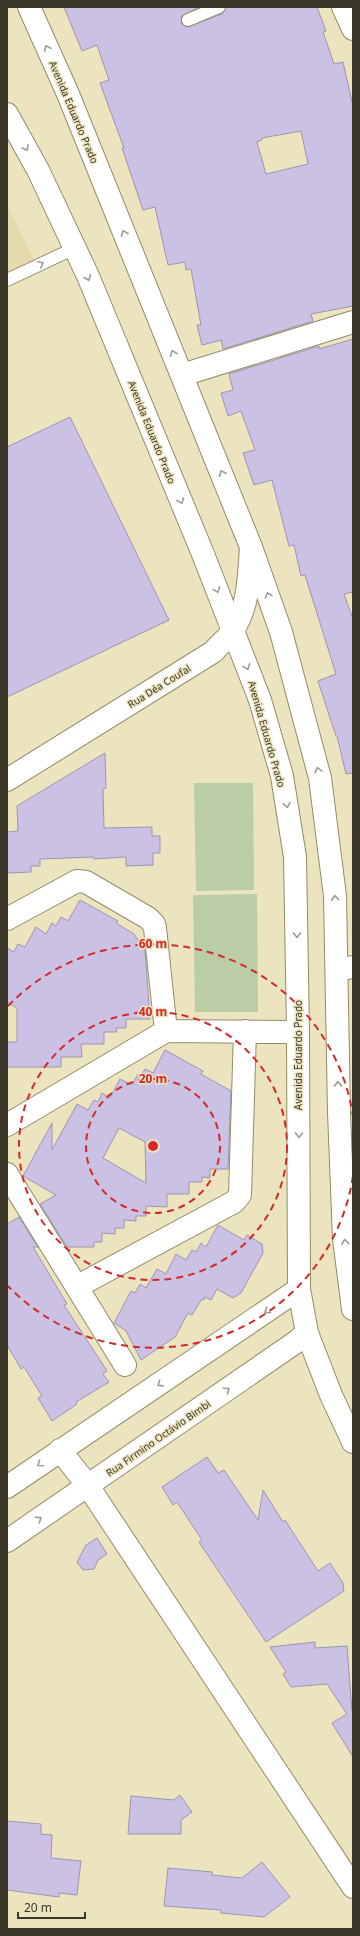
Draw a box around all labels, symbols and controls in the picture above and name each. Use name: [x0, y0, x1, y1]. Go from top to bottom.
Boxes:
one-way arrow: [44, 44, 52, 52]
street label: Avenida Eduardo Prado: [46, 59, 102, 165]
one-way arrow: [21, 144, 28, 151]
one-way arrow: [120, 229, 128, 236]
one-way arrow: [37, 261, 44, 269]
one-way arrow: [84, 274, 92, 281]
one-way arrow: [169, 349, 177, 356]
street label: Avenida Eduardo Prado: [125, 378, 179, 486]
one-way arrow: [219, 470, 227, 478]
one-way arrow: [176, 497, 184, 505]
one-way arrow: [212, 587, 220, 594]
one-way arrow: [264, 591, 273, 598]
street label: Rua Déa Coufal: [125, 661, 193, 711]
one-way arrow: [242, 664, 250, 671]
street label: Avenida Eduardo Prado: [245, 679, 289, 789]
one-way arrow: [314, 766, 323, 773]
one-way arrow: [282, 802, 291, 809]
one-way arrow: [330, 895, 339, 901]
one-way arrow: [292, 932, 301, 938]
text: 60 m: [139, 935, 167, 952]
street label: Avenida Eduardo Prado: [291, 1000, 305, 1110]
text: 40 m: [139, 1003, 167, 1020]
text: 20 m: [139, 1070, 167, 1087]
one-way arrow: [334, 1081, 343, 1087]
one-way arrow: [295, 1132, 303, 1138]
centre of rings: [146, 1139, 160, 1153]
one-way arrow: [341, 1239, 350, 1245]
one-way arrow: [264, 1306, 271, 1314]
one-way arrow: [157, 1379, 164, 1386]
one-way arrow: [223, 1387, 230, 1395]
street label: Rua Firmino Octávio Bimbi: [103, 1397, 213, 1479]
one-way arrow: [37, 1459, 44, 1467]
one-way arrow: [35, 1517, 42, 1524]
scale bar: [18, 1894, 85, 1920]
text: 20 m: [24, 1899, 52, 1916]

